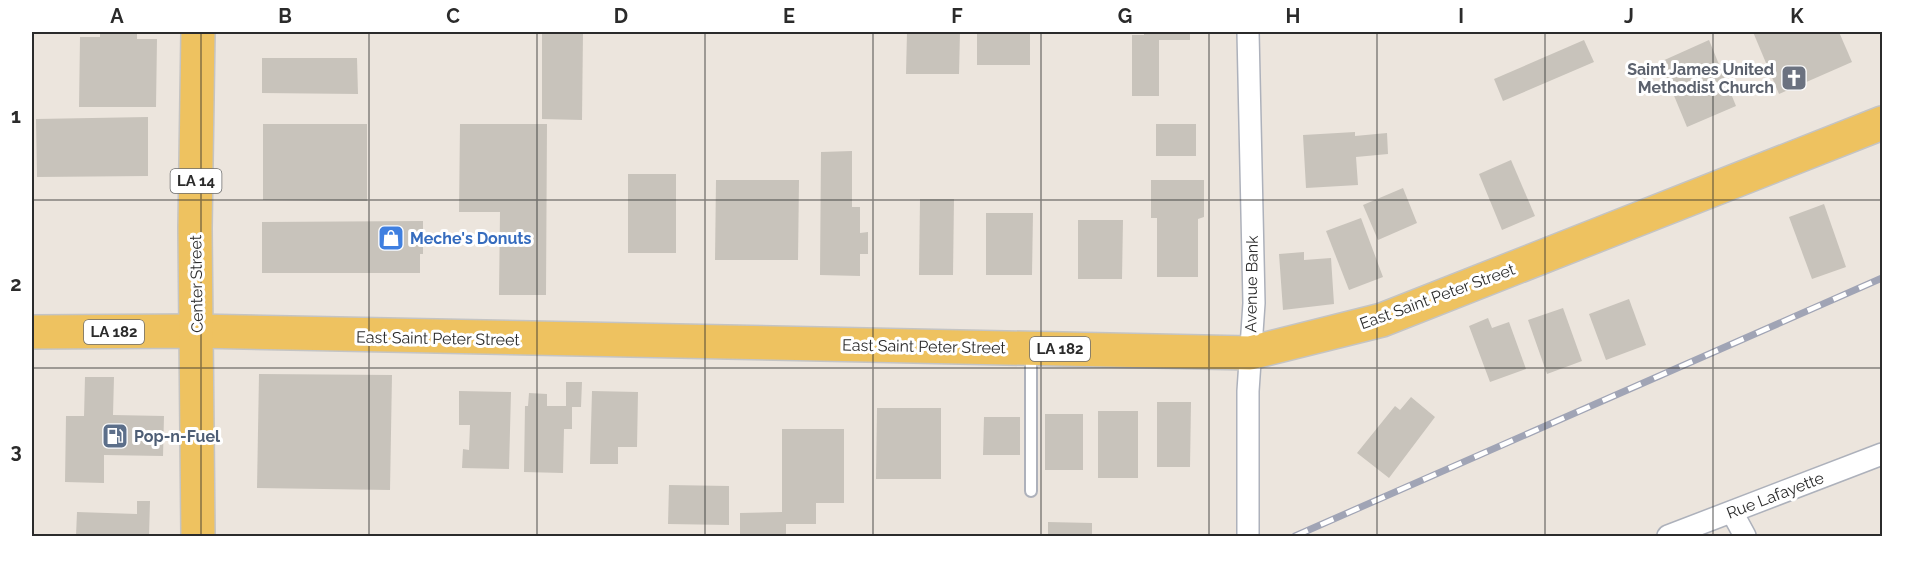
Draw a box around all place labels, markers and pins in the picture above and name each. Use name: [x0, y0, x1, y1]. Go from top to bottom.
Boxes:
place label: Saint James United Methodist Church: [1627, 60, 1774, 97]
church icon: Saint James United Methodist Church: [1779, 63, 1809, 93]
shop icon: Meche's Donuts: [376, 223, 406, 253]
place label: Meche's Donuts: [410, 229, 531, 248]
fuel station icon: Pop-n-Fuel: [100, 421, 130, 451]
place label: Pop-n-Fuel: [134, 427, 221, 446]

